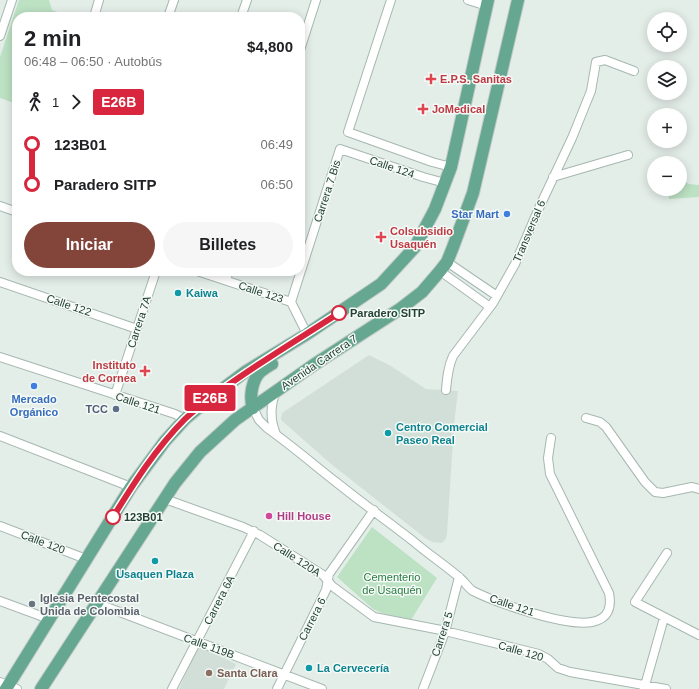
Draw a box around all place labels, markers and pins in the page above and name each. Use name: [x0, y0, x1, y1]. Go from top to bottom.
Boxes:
marker: E.P.S. Sanitas: [425, 73, 437, 85]
place label: E.P.S. Sanitas: [440, 73, 512, 85]
marker: JoMedical: [417, 103, 429, 115]
place label: JoMedical: [432, 103, 485, 115]
place label: Star Mart: [451, 208, 499, 220]
marker: Star Mart: [502, 209, 512, 219]
place label: Colsubsidio Usaquén: [390, 225, 453, 250]
marker: Colsubsidio Usaquén: [375, 231, 387, 243]
place label: Kaiwa: [186, 287, 219, 299]
marker: Kaiwa: [173, 288, 183, 298]
marker: Paradero SITP: [331, 305, 347, 321]
place label: Paradero SITP: [350, 307, 425, 319]
place label: Instituto de Cornea: [82, 359, 137, 384]
marker: Instituto de Cornea: [139, 365, 151, 377]
marker: Mercado Orgánico: [29, 381, 39, 391]
place label: Mercado Orgánico: [10, 393, 58, 418]
place label: TCC: [85, 403, 108, 415]
marker: TCC: [111, 404, 121, 414]
place label: Centro Comercial Paseo Real: [396, 421, 488, 446]
marker: Centro Comercial Paseo Real: [383, 428, 393, 438]
marker: 123B01: [105, 509, 121, 525]
place label: Hill House: [277, 510, 331, 522]
place label: 123B01: [124, 511, 163, 523]
marker: Hill House: [264, 511, 274, 521]
marker: Usaquen Plaza: [150, 556, 160, 566]
place label: Usaquen Plaza: [116, 568, 195, 580]
place label: Iglesia Pentecostal Unida de Colombia: [40, 592, 141, 617]
marker: Iglesia Pentecostal Unida de Colombia: [27, 599, 37, 609]
place label: La Cervecería: [317, 662, 390, 674]
marker: La Cervecería: [304, 663, 314, 673]
place label: Santa Clara: [217, 667, 278, 679]
marker: Santa Clara: [204, 668, 214, 678]

